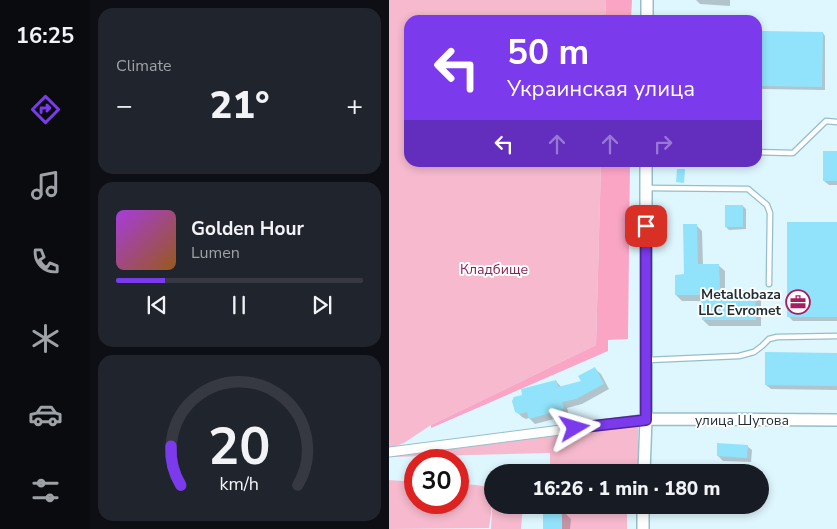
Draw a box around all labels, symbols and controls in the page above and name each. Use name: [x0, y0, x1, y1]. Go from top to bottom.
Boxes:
text: 16:25: [16, 21, 74, 51]
text: 50 m: [507, 29, 589, 76]
icon: left: [424, 35, 489, 100]
text: Climate: [116, 55, 171, 77]
text: Украинская улица: [507, 74, 695, 104]
text: 21°: [209, 80, 270, 131]
text: −: [116, 87, 133, 125]
text: +: [346, 87, 363, 125]
icon: directions: [28, 92, 63, 127]
icon: left: [490, 130, 518, 158]
icon: ahead: [543, 130, 571, 158]
icon: ahead: [596, 130, 624, 158]
icon: right: [649, 130, 677, 158]
icon: music: [28, 168, 63, 203]
pin: [625, 205, 667, 247]
icon: arrive: [632, 212, 660, 240]
text: Golden Hour: [191, 216, 304, 242]
text: Lumen: [191, 242, 240, 264]
icon: phone: [28, 244, 63, 279]
park label: Кладбище: [460, 260, 528, 279]
place label: Metallobaza LLC Evromet: [698, 285, 782, 320]
office icon: Metallobaza LLC Evromet: [785, 289, 811, 315]
icon: previous: [143, 291, 171, 319]
icon: pause: [225, 291, 253, 319]
icon: next: [308, 291, 336, 319]
icon: climate: [28, 321, 63, 356]
icon: car: [28, 397, 63, 432]
position arrow: [548, 401, 600, 453]
text: 20: [208, 411, 271, 482]
street label: улица Шутова: [695, 411, 789, 430]
speed limit sign: 30: [404, 449, 469, 514]
text: km/h: [220, 472, 259, 496]
icon: filters: [28, 473, 63, 508]
text: 16:26 · 1 min · 180 m: [533, 476, 720, 502]

